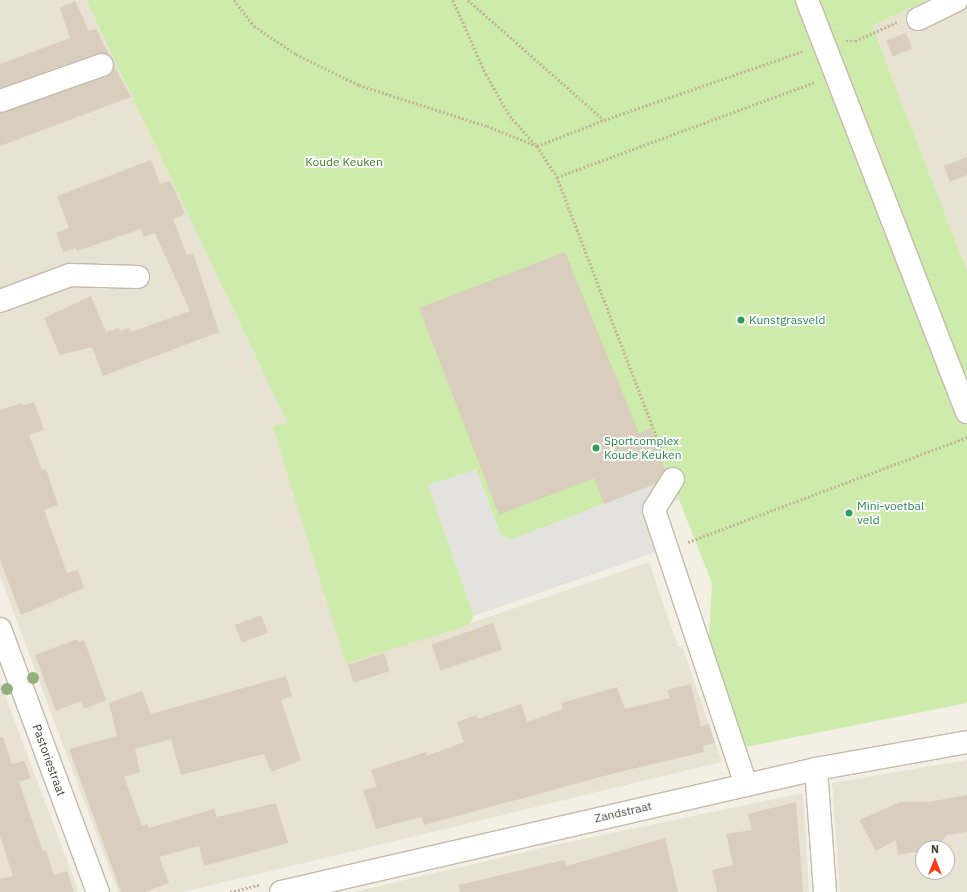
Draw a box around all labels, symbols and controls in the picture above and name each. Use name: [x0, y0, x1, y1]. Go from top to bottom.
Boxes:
park label: Koude Keuken: [305, 155, 383, 169]
place label: Kunstgrasveld: [749, 313, 825, 327]
marker: Kunstgrasveld: [736, 315, 746, 325]
place label: Sportcomplex Koude Keuken: [604, 434, 681, 462]
marker: Sportcomplex Koude Keuken: [591, 443, 601, 453]
place label: Mini-voetbal veld: [857, 499, 924, 527]
marker: Mini-voetbal veld: [844, 508, 854, 518]
street label: Pastoriestraat: [29, 722, 69, 798]
street label: Zandstraat: [593, 798, 653, 826]
north arrow: [915, 840, 955, 880]
text: N: [931, 842, 939, 856]

